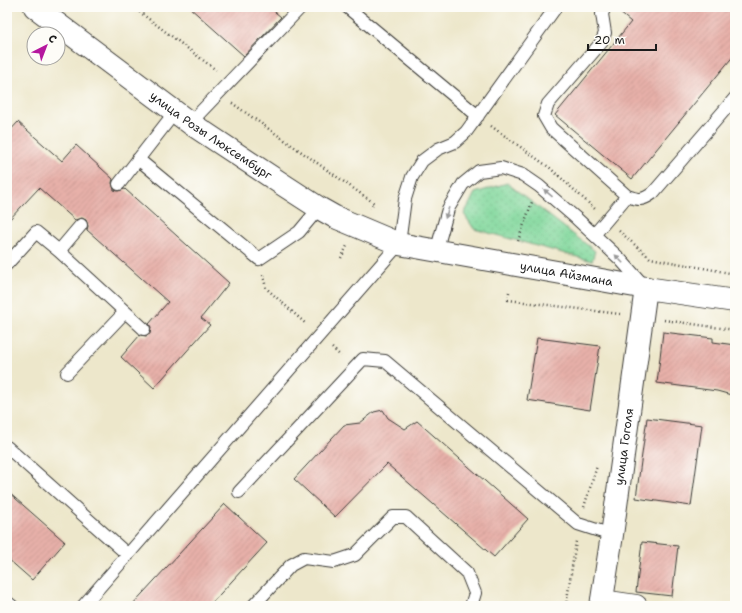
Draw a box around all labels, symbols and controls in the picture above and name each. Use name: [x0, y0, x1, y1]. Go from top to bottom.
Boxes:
north arrow: [26, 26, 66, 66]
scale bar: [588, 26, 656, 52]
text: С: [45, 31, 60, 47]
text: 20 m: [594, 32, 625, 48]
street label: улица Розы Люксембург: [147, 88, 276, 184]
one-way arrow: [543, 189, 553, 198]
one-way arrow: [444, 207, 450, 219]
one-way arrow: [615, 254, 624, 264]
street label: улица Айзмана: [519, 258, 615, 290]
street label: улица Гоголя: [611, 407, 637, 486]

